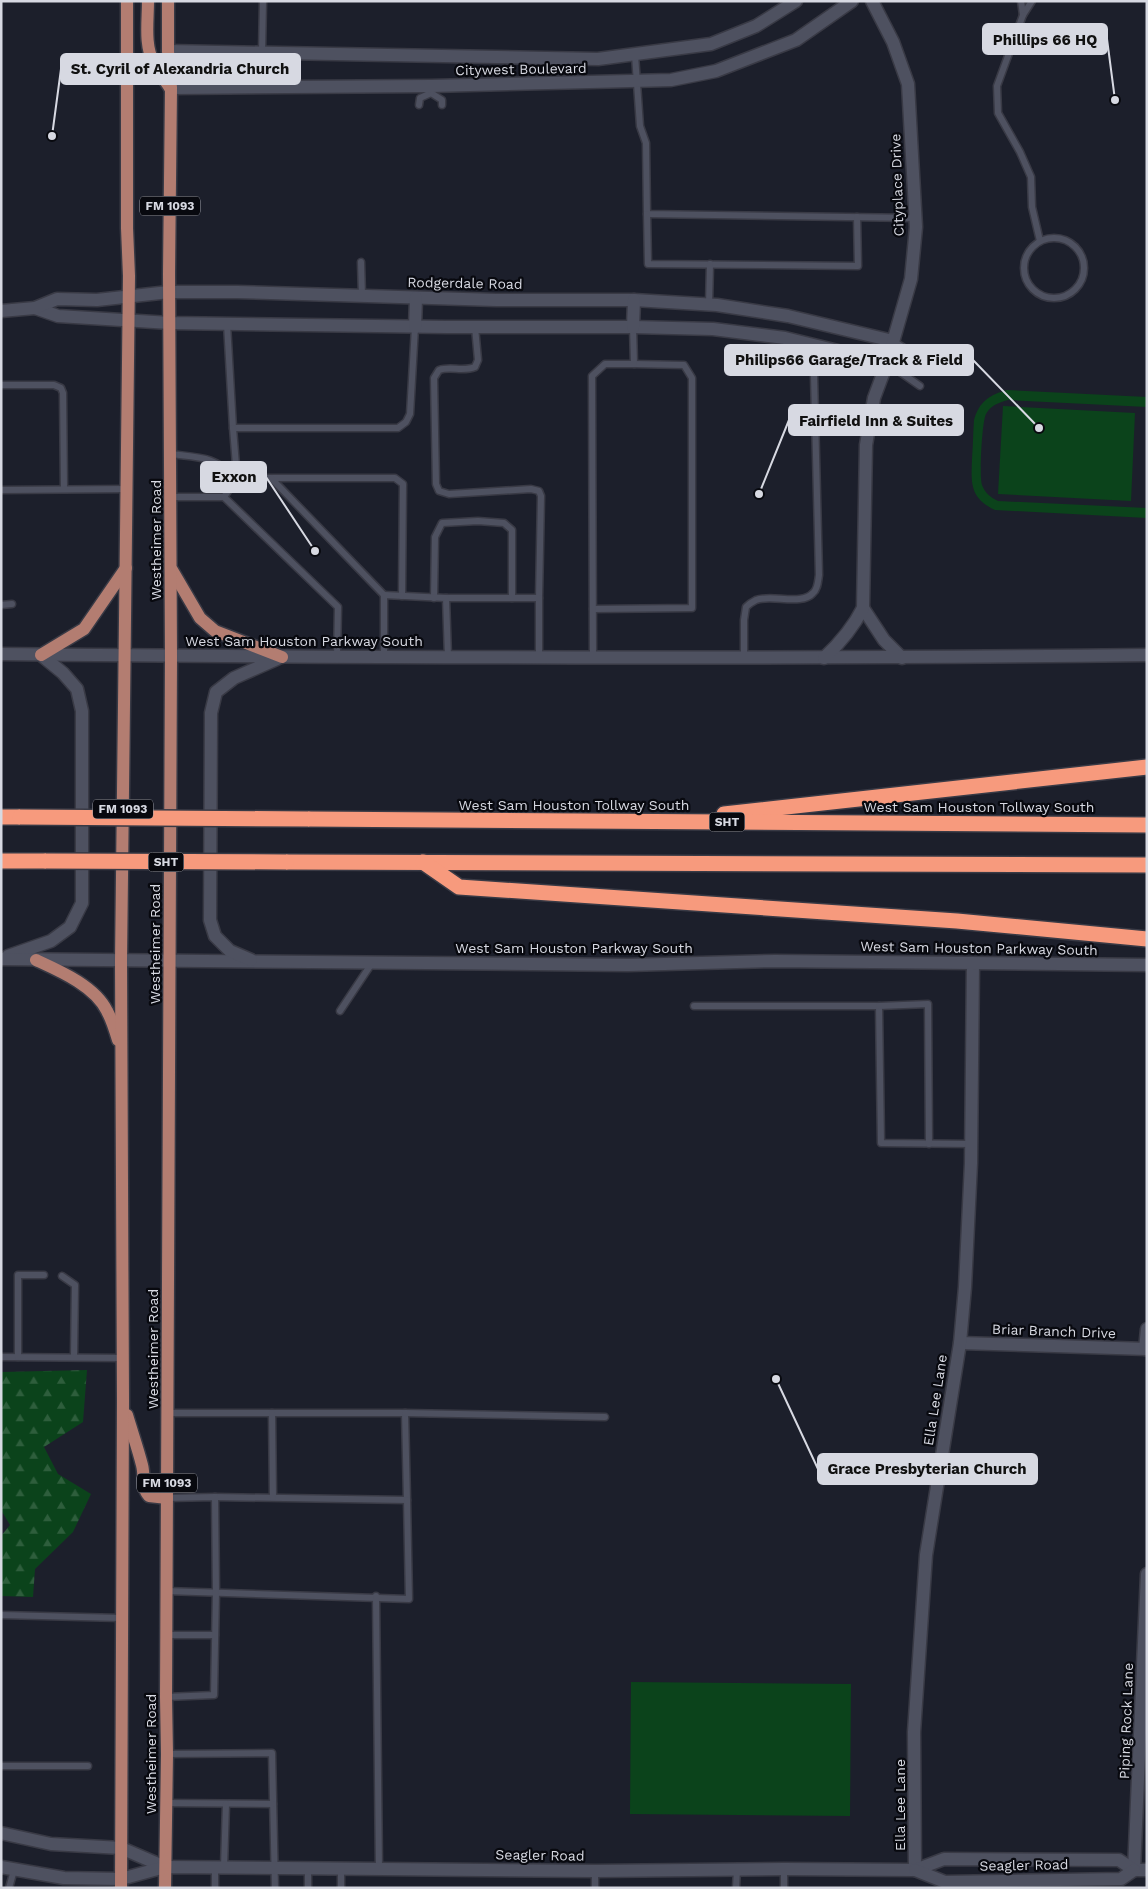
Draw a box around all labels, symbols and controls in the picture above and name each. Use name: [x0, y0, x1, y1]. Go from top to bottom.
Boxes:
callout: Phillips 66 HQ: [983, 24, 1107, 54]
text: Phillips 66 HQ: [993, 31, 1097, 49]
callout: St. Cyril of Alexandria Church: [61, 54, 300, 84]
text: St. Cyril of Alexandria Church: [71, 60, 289, 78]
street label: Citywest Boulevard: [455, 60, 587, 78]
street label: Cityplace Drive: [887, 133, 907, 237]
road number: FM 1093: [140, 197, 200, 216]
street label: Rodgerdale Road: [407, 274, 523, 292]
callout: Philips66 Garage/Track & Field: [725, 345, 973, 375]
text: Philips66 Garage/Track & Field: [735, 351, 963, 369]
callout: Fairfield Inn & Suites: [789, 405, 963, 435]
text: Fairfield Inn & Suites: [799, 412, 953, 430]
callout: Exxon: [201, 462, 266, 492]
text: Exxon: [211, 468, 257, 486]
street label: Westheimer Road: [148, 480, 164, 600]
street label: West Sam Houston Parkway South: [185, 633, 423, 649]
street label: West Sam Houston Tollway South: [459, 797, 689, 813]
street label: West Sam Houston Tollway South: [864, 799, 1094, 815]
road number: FM 1093: [93, 800, 153, 819]
road number: SHT: [710, 812, 744, 832]
road number: SHT: [148, 852, 184, 872]
street label: Westheimer Road: [147, 884, 163, 1004]
street label: West Sam Houston Parkway South: [860, 938, 1098, 958]
street label: West Sam Houston Parkway South: [455, 940, 693, 956]
street label: Westheimer Road: [145, 1289, 161, 1409]
street label: Briar Branch Drive: [992, 1321, 1116, 1341]
street label: Ella Lee Lane: [920, 1353, 950, 1447]
callout: Grace Presbyterian Church: [818, 1454, 1037, 1484]
text: Grace Presbyterian Church: [827, 1460, 1027, 1478]
road number: FM 1093: [137, 1474, 197, 1492]
street label: Piping Rock Lane: [1116, 1663, 1136, 1779]
street label: Westheimer Road: [143, 1694, 159, 1814]
street label: Ella Lee Lane: [892, 1759, 908, 1851]
street label: Seagler Road: [495, 1846, 585, 1864]
street label: Seagler Road: [979, 1856, 1069, 1874]

